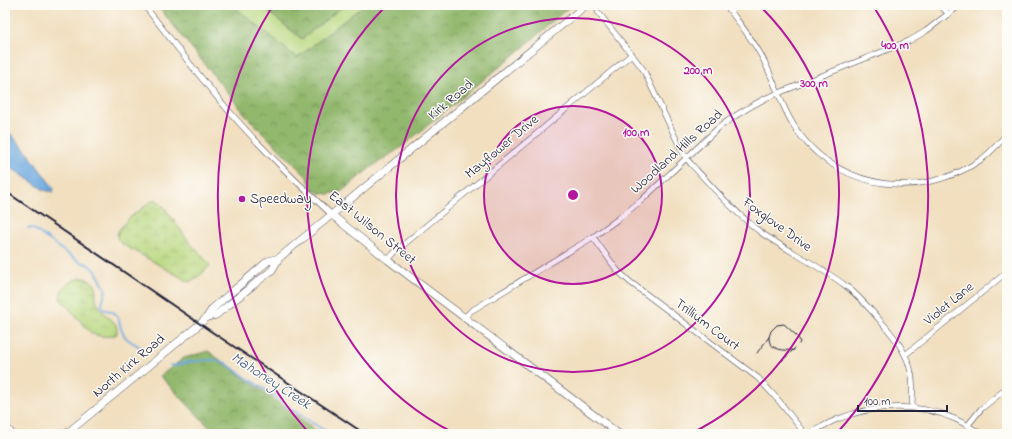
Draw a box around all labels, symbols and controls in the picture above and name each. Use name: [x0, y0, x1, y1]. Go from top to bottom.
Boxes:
text: 400 m: [880, 37, 909, 55]
text: 200 m: [683, 62, 713, 80]
street label: Kirk Road: [424, 75, 478, 125]
text: 300 m: [799, 75, 829, 93]
street label: Woodland Hills Road: [626, 105, 728, 199]
street label: Mayflower Drive: [461, 109, 545, 185]
text: 100 m: [623, 124, 650, 142]
street label: East Wilson Street: [323, 186, 421, 270]
centre of rings: [566, 188, 580, 202]
place label: Speedway: [250, 189, 312, 211]
street label: Foxglove Drive: [736, 192, 817, 259]
marker: Speedway: [237, 194, 247, 204]
street label: Violet Lane: [919, 277, 979, 331]
street label: Trillium Court: [670, 294, 744, 357]
street label: North Kirk Road: [88, 329, 170, 403]
water label: Mahoney Creek: [226, 347, 316, 417]
scale bar: [858, 387, 947, 413]
text: 100 m: [864, 393, 891, 411]

